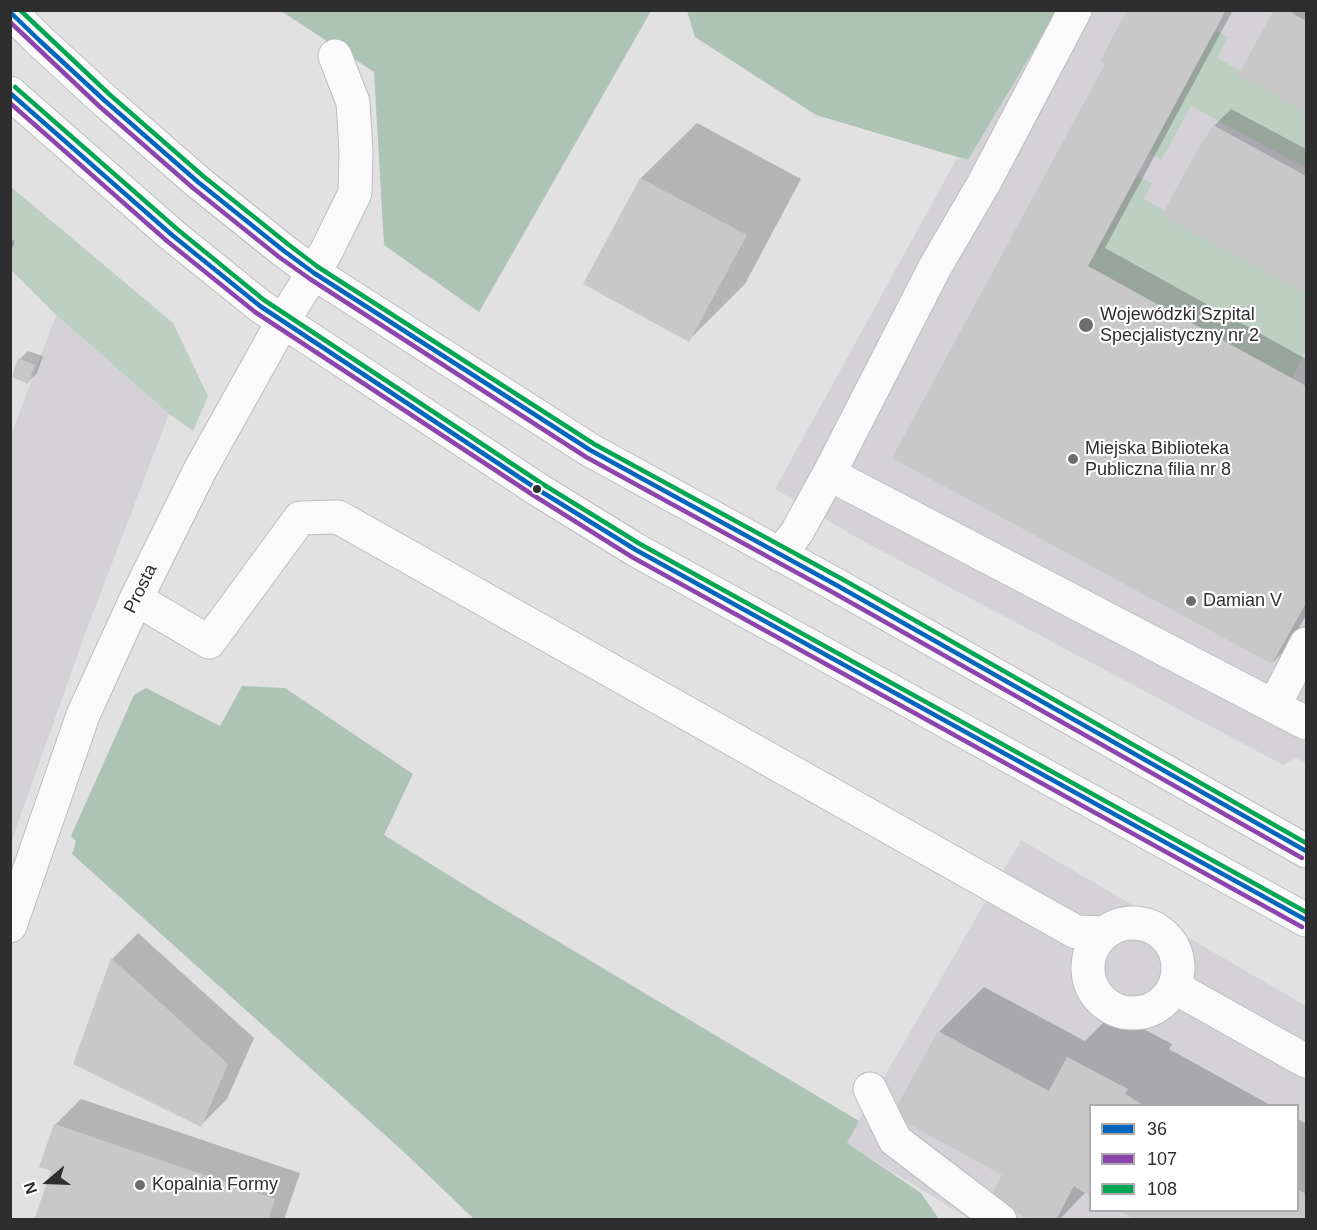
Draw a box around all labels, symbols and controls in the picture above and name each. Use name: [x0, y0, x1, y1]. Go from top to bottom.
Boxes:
place label: Wojewódzki Szpital Specjalistyczny nr 2: [1100, 304, 1259, 346]
marker: Wojewódzki Szpital Specjalistyczny nr 2: [1077, 316, 1095, 334]
place label: Miejska Biblioteka Publiczna filia nr 8: [1085, 438, 1231, 480]
marker: Miejska Biblioteka Publiczna filia nr 8: [1066, 452, 1080, 466]
unlabelled marker: [531, 483, 543, 495]
street label: Prosta: [120, 561, 162, 617]
place label: Damian V: [1203, 590, 1282, 612]
marker: Damian V: [1184, 594, 1198, 608]
legend: [1089, 1104, 1299, 1212]
text: 36: [1147, 1119, 1167, 1139]
text: 107: [1147, 1149, 1177, 1169]
north arrow: [18, 1152, 78, 1212]
place label: Kopalnia Formy: [152, 1174, 278, 1196]
marker: Kopalnia Formy: [133, 1178, 147, 1192]
text: 108: [1147, 1179, 1177, 1199]
text: N: [21, 1180, 40, 1196]

